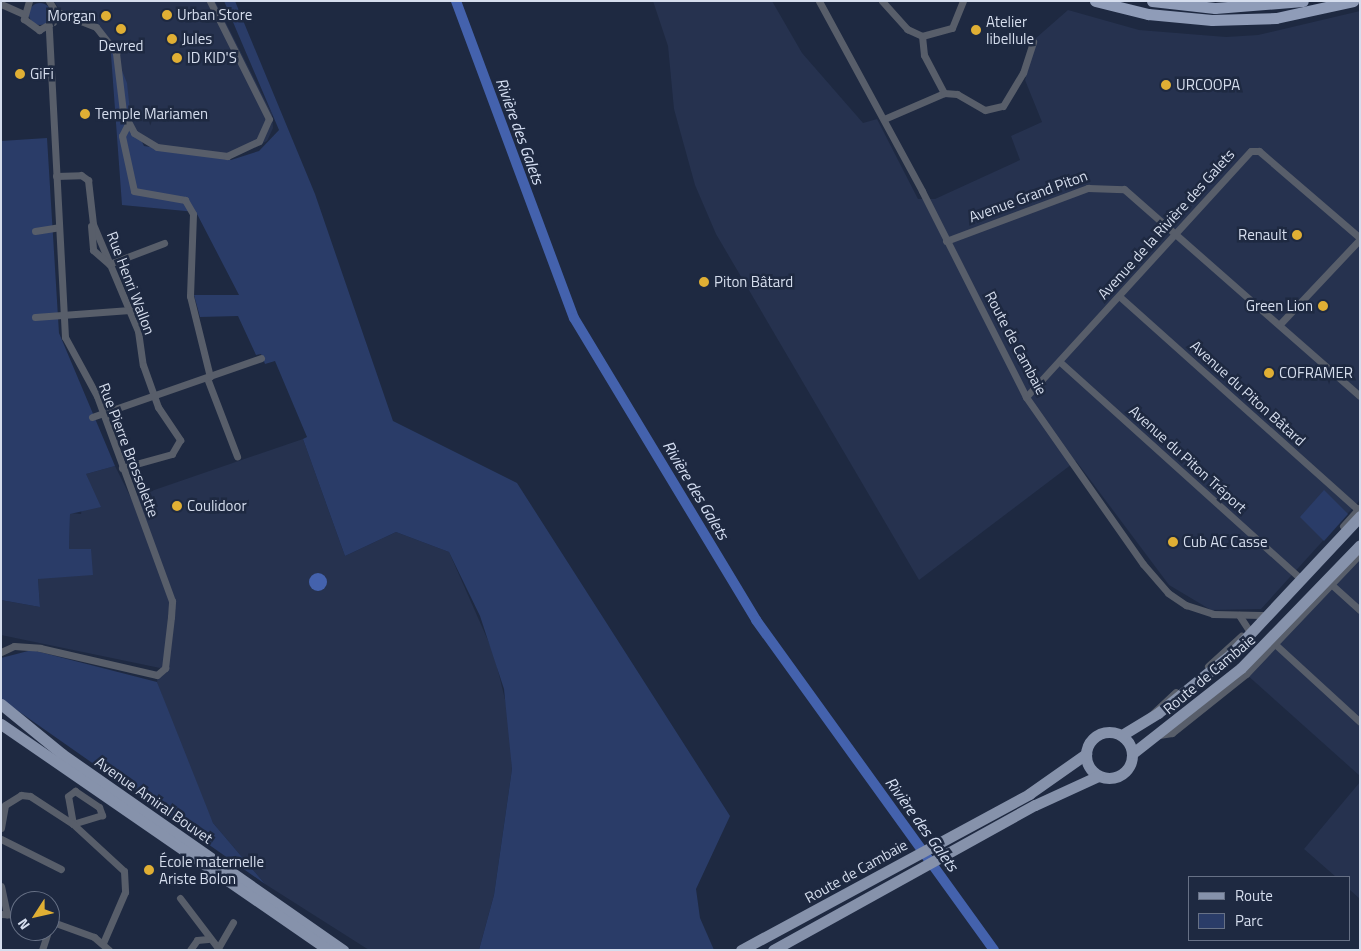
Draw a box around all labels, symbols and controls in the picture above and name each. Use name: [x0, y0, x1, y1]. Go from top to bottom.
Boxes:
place label: Urban Store: [177, 6, 252, 24]
place label: Morgan: [47, 7, 96, 25]
marker: Urban Store: [161, 9, 173, 21]
marker: Morgan: [100, 10, 112, 22]
place label: Atelier libellule: [986, 12, 1034, 47]
marker: Devred: [115, 23, 127, 35]
marker: Atelier libellule: [970, 24, 982, 36]
place label: Jules: [182, 30, 212, 48]
marker: Jules: [166, 33, 178, 45]
place label: Devred: [99, 37, 143, 55]
place label: ID KID'S: [187, 49, 237, 67]
marker: ID KID'S: [171, 52, 183, 64]
place label: GiFi: [30, 65, 54, 83]
marker: GiFi: [14, 68, 26, 80]
water label: Rivière des Galets: [492, 75, 548, 187]
place label: URCOOPA: [1176, 76, 1240, 94]
marker: URCOOPA: [1160, 79, 1172, 91]
place label: Temple Mariamen: [95, 105, 208, 123]
marker: Temple Mariamen: [79, 108, 91, 120]
street label: Avenue de la Rivière des Galets: [1094, 145, 1238, 303]
street label: Avenue Grand Piton: [966, 166, 1090, 226]
place label: Renault: [1238, 226, 1287, 244]
street label: Rue Henri Wallon: [103, 229, 159, 337]
marker: Renault: [1291, 229, 1303, 241]
place label: Piton Bâtard: [714, 273, 793, 291]
marker: Piton Bâtard: [698, 276, 710, 288]
street label: Route de Cambaie: [981, 288, 1051, 398]
place label: Green Lion: [1246, 297, 1313, 315]
marker: Green Lion: [1317, 300, 1329, 312]
street label: Avenue du Piton Bâtard: [1187, 337, 1309, 449]
place label: COFRAMER: [1279, 364, 1353, 382]
marker: COFRAMER: [1263, 367, 1275, 379]
street label: Rue Pierre Brossolette: [95, 380, 163, 520]
street label: Avenue du Piton Tréport: [1126, 402, 1250, 516]
water label: Rivière des Galets: [659, 437, 733, 543]
place label: Coulidoor: [187, 497, 247, 515]
marker: Coulidoor: [171, 500, 183, 512]
place label: Cub AC Casse: [1183, 533, 1268, 551]
marker: Cub AC Casse: [1167, 536, 1179, 548]
street label: Route de Cambaie: [1159, 630, 1259, 718]
street label: Avenue Amiral Bouvet: [92, 753, 216, 847]
water label: Rivière des Galets: [881, 773, 963, 875]
street label: Route de Cambaie: [802, 835, 910, 907]
place label: École maternelle Ariste Bolon: [159, 852, 264, 887]
marker: École maternelle Ariste Bolon: [143, 864, 155, 876]
legend: [1188, 876, 1351, 941]
text: Route: [1235, 884, 1273, 907]
north arrow: [10, 891, 60, 941]
text: Parc: [1235, 909, 1263, 932]
text: N: [12, 914, 35, 934]

